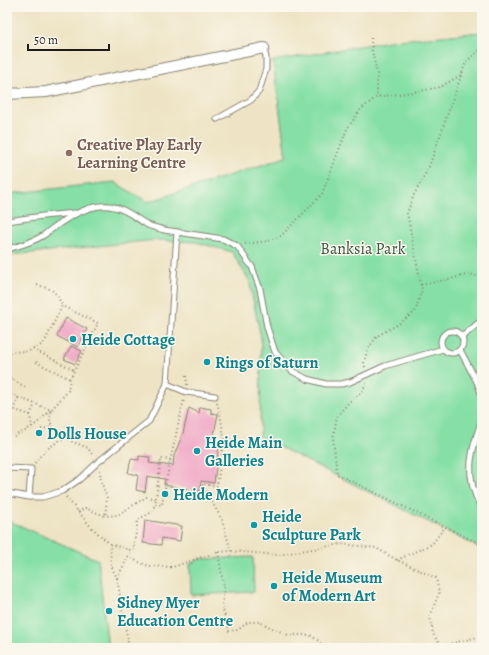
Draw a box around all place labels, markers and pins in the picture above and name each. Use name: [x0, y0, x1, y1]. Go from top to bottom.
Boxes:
place label: Creative Play Early Learning Centre: [77, 134, 202, 174]
marker: Creative Play Early Learning Centre: [64, 148, 74, 158]
place label: Heide Cottage: [81, 329, 175, 351]
marker: Heide Cottage: [68, 334, 78, 344]
place label: Rings of Saturn: [215, 352, 319, 374]
marker: Rings of Saturn: [202, 357, 212, 367]
place label: Dolls House: [47, 423, 127, 445]
marker: Dolls House: [34, 428, 44, 438]
place label: Heide Main Galleries: [205, 432, 282, 472]
marker: Heide Main Galleries: [192, 446, 202, 456]
place label: Heide Modern: [173, 484, 268, 506]
marker: Heide Modern: [160, 489, 170, 499]
place label: Heide Sculpture Park: [262, 506, 362, 546]
marker: Heide Sculpture Park: [249, 520, 259, 530]
place label: Heide Museum of Modern Art: [282, 567, 383, 607]
marker: Heide Museum of Modern Art: [269, 581, 279, 591]
place label: Sidney Myer Education Centre: [117, 592, 233, 632]
marker: Sidney Myer Education Centre: [104, 606, 114, 616]

